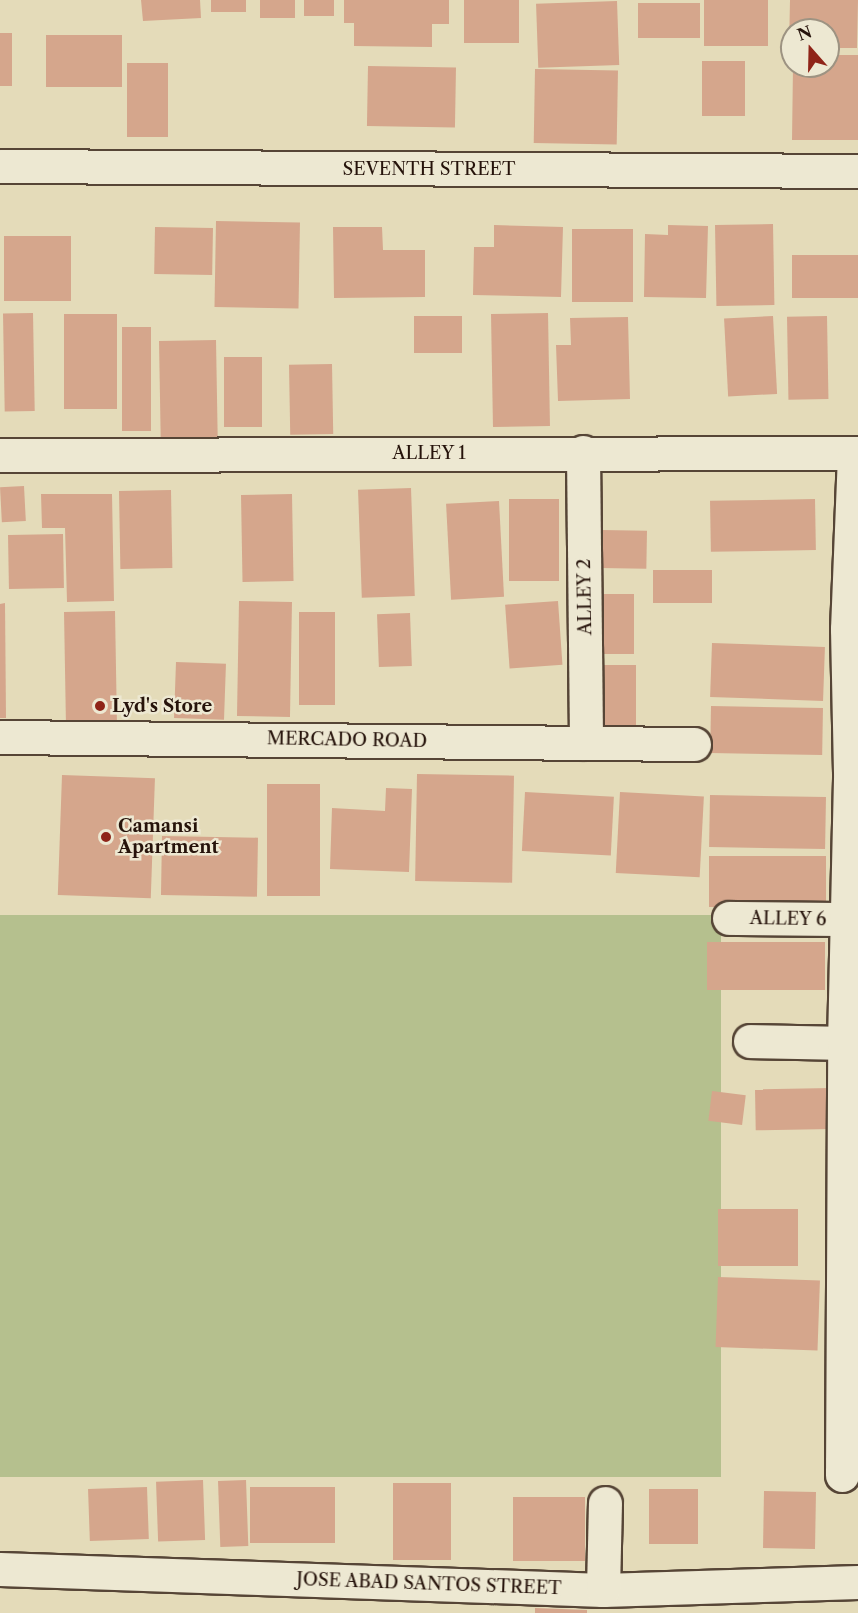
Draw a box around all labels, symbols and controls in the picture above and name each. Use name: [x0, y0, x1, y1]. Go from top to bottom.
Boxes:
north arrow: [780, 18, 840, 78]
text: N: [795, 21, 814, 45]
street label: SEVENTH STREET: [343, 158, 515, 180]
street label: ALLEY 1: [392, 442, 466, 464]
street label: ALLEY 2: [574, 558, 596, 636]
place label: Lyd's Store: [112, 695, 212, 717]
marker: Lyd's Store: [93, 699, 107, 713]
street label: MERCADO ROAD: [267, 728, 427, 752]
place label: Camansi Apartment: [118, 816, 219, 858]
marker: Camansi Apartment: [99, 830, 113, 844]
street label: ALLEY 6: [749, 908, 827, 930]
street label: JOSE ABAD SANTOS STREET: [296, 1569, 562, 1599]

